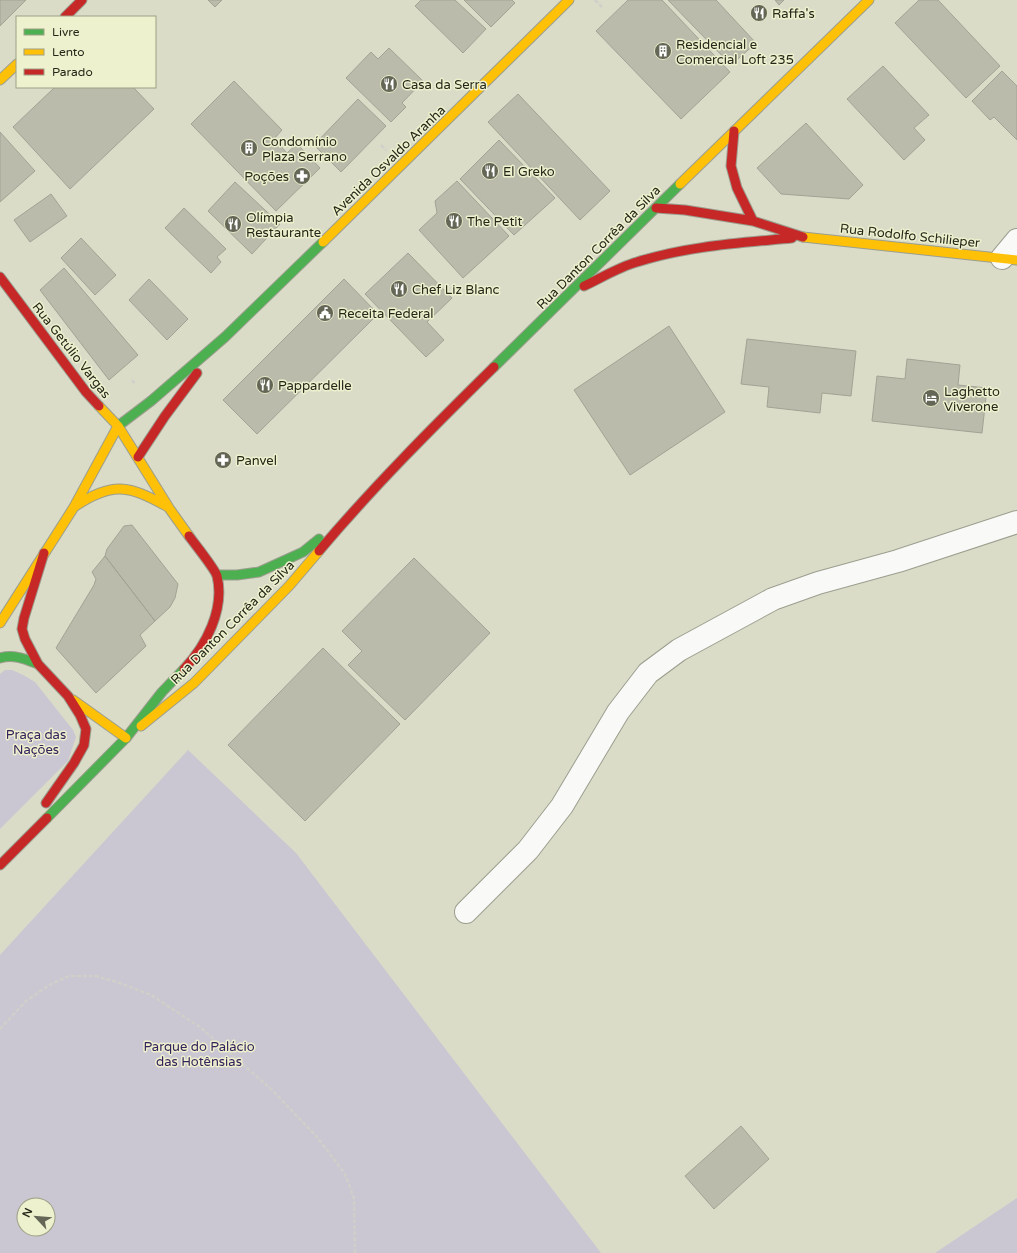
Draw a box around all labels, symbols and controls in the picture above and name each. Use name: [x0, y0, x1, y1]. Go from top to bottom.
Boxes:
restaurant icon: Raffa's: [749, 3, 769, 23]
place label: Raffa's: [772, 6, 815, 22]
legend: [16, 16, 156, 88]
text: Livre: [52, 25, 80, 39]
place label: Residencial e Comercial Loft 235: [676, 37, 794, 68]
building icon: Residencial e Comercial Loft 235: [653, 41, 673, 61]
text: Lento: [52, 45, 85, 59]
text: Parado: [52, 65, 93, 79]
restaurant icon: Casa da Serra: [379, 74, 399, 94]
place label: Casa da Serra: [402, 77, 487, 93]
street label: Avenida Osvaldo Aranha: [328, 102, 449, 219]
place label: Condomínio Plaza Serrano: [262, 134, 347, 165]
building icon: Condomínio Plaza Serrano: [239, 138, 259, 158]
restaurant icon: El Greko: [480, 161, 500, 181]
place label: El Greko: [503, 164, 555, 180]
pharmacy icon: Poções: [292, 166, 312, 186]
place label: Poções: [244, 169, 289, 185]
street label: Rua Danton Corrêa da Silva: [533, 182, 664, 313]
place label: Olímpia Restaurante: [246, 210, 321, 241]
restaurant icon: The Petit: [444, 211, 464, 231]
restaurant icon: Olímpia Restaurante: [223, 214, 243, 234]
place label: The Petit: [467, 214, 523, 230]
street label: Rua Rodolfo Schilieper: [839, 221, 981, 251]
restaurant icon: Chef Liz Blanc: [389, 279, 409, 299]
place label: Chef Liz Blanc: [412, 282, 500, 298]
street label: Rua Getúlio Vargas: [29, 299, 114, 402]
public building icon: Receita Federal: [315, 303, 335, 323]
place label: Receita Federal: [338, 306, 434, 322]
restaurant icon: Pappardelle: [255, 375, 275, 395]
place label: Pappardelle: [278, 378, 352, 394]
place label: Laghetto Viverone: [944, 384, 1000, 415]
hotel icon: Laghetto Viverone: [921, 388, 941, 408]
pharmacy icon: Panvel: [213, 450, 233, 470]
place label: Panvel: [236, 453, 277, 469]
street label: Rua Danton Corrêa da Silva: [167, 557, 298, 688]
park label: Praça das Nações: [6, 727, 66, 758]
park label: Parque do Palácio das Hotênsias: [143, 1039, 255, 1070]
north arrow: [16, 1197, 56, 1237]
text: N: [20, 1206, 35, 1220]

